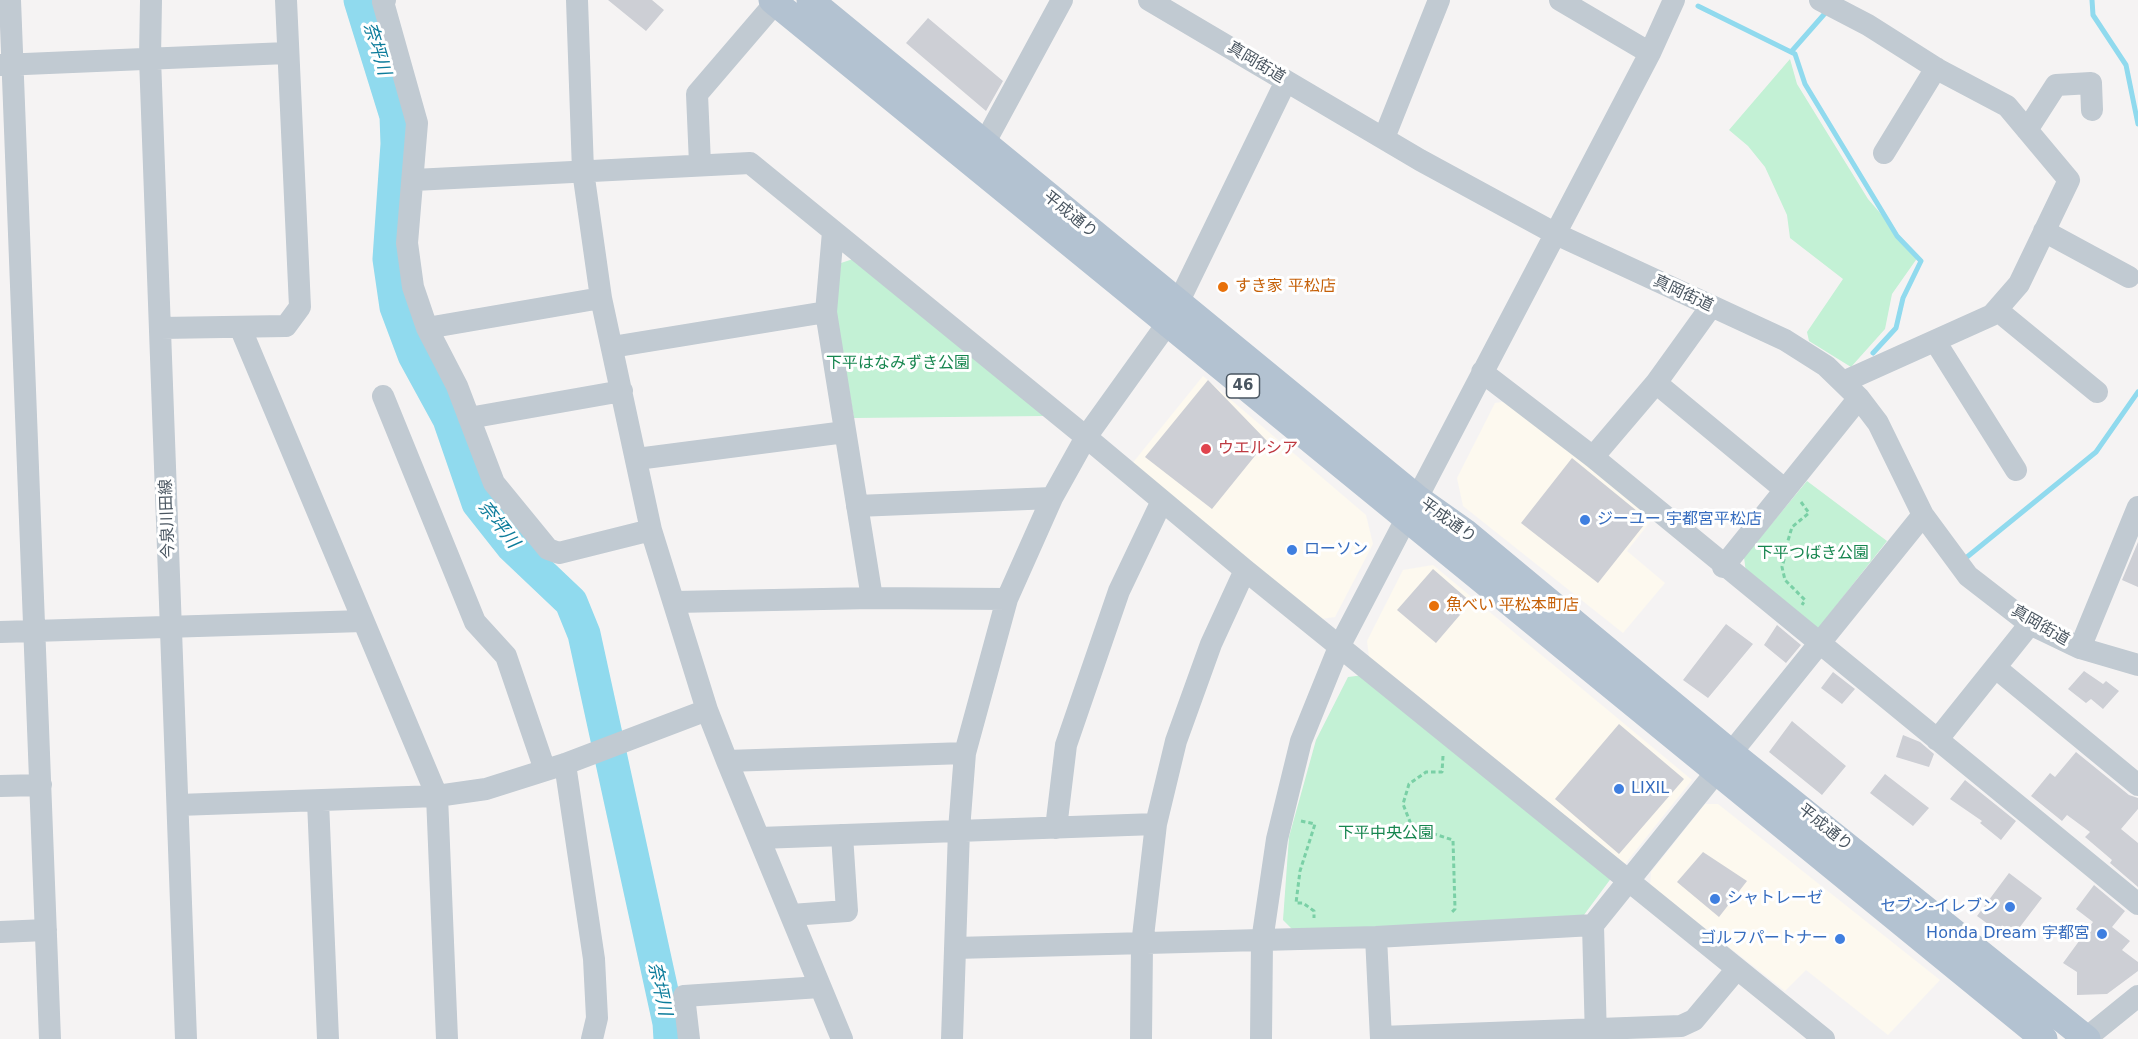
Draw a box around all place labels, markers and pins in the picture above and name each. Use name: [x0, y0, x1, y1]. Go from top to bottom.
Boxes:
place label: すき家 平松店: [1235, 277, 1336, 297]
marker: すき家 平松店: [1216, 280, 1230, 294]
place label: ウエルシア: [1218, 439, 1298, 459]
marker: ウエルシア: [1199, 442, 1213, 456]
place label: ジーユー 宇都宮平松店: [1597, 510, 1762, 530]
marker: ジーユー 宇都宮平松店: [1578, 513, 1592, 527]
place label: ローソン: [1304, 540, 1368, 560]
marker: ローソン: [1285, 543, 1299, 557]
place label: 魚べい 平松本町店: [1446, 596, 1579, 616]
marker: 魚べい 平松本町店: [1427, 599, 1441, 613]
place label: LIXIL: [1631, 779, 1669, 799]
marker: LIXIL: [1612, 782, 1626, 796]
place label: シャトレーゼ: [1727, 889, 1823, 909]
marker: シャトレーゼ: [1708, 892, 1722, 906]
place label: セブン-イレブン: [1880, 897, 1998, 917]
marker: セブン-イレブン: [2003, 900, 2017, 914]
place label: Honda Dream 宇都宮: [1926, 924, 2090, 944]
marker: Honda Dream 宇都宮: [2095, 927, 2109, 941]
place label: ゴルフパートナー: [1700, 929, 1828, 949]
marker: ゴルフパートナー: [1833, 932, 1847, 946]

